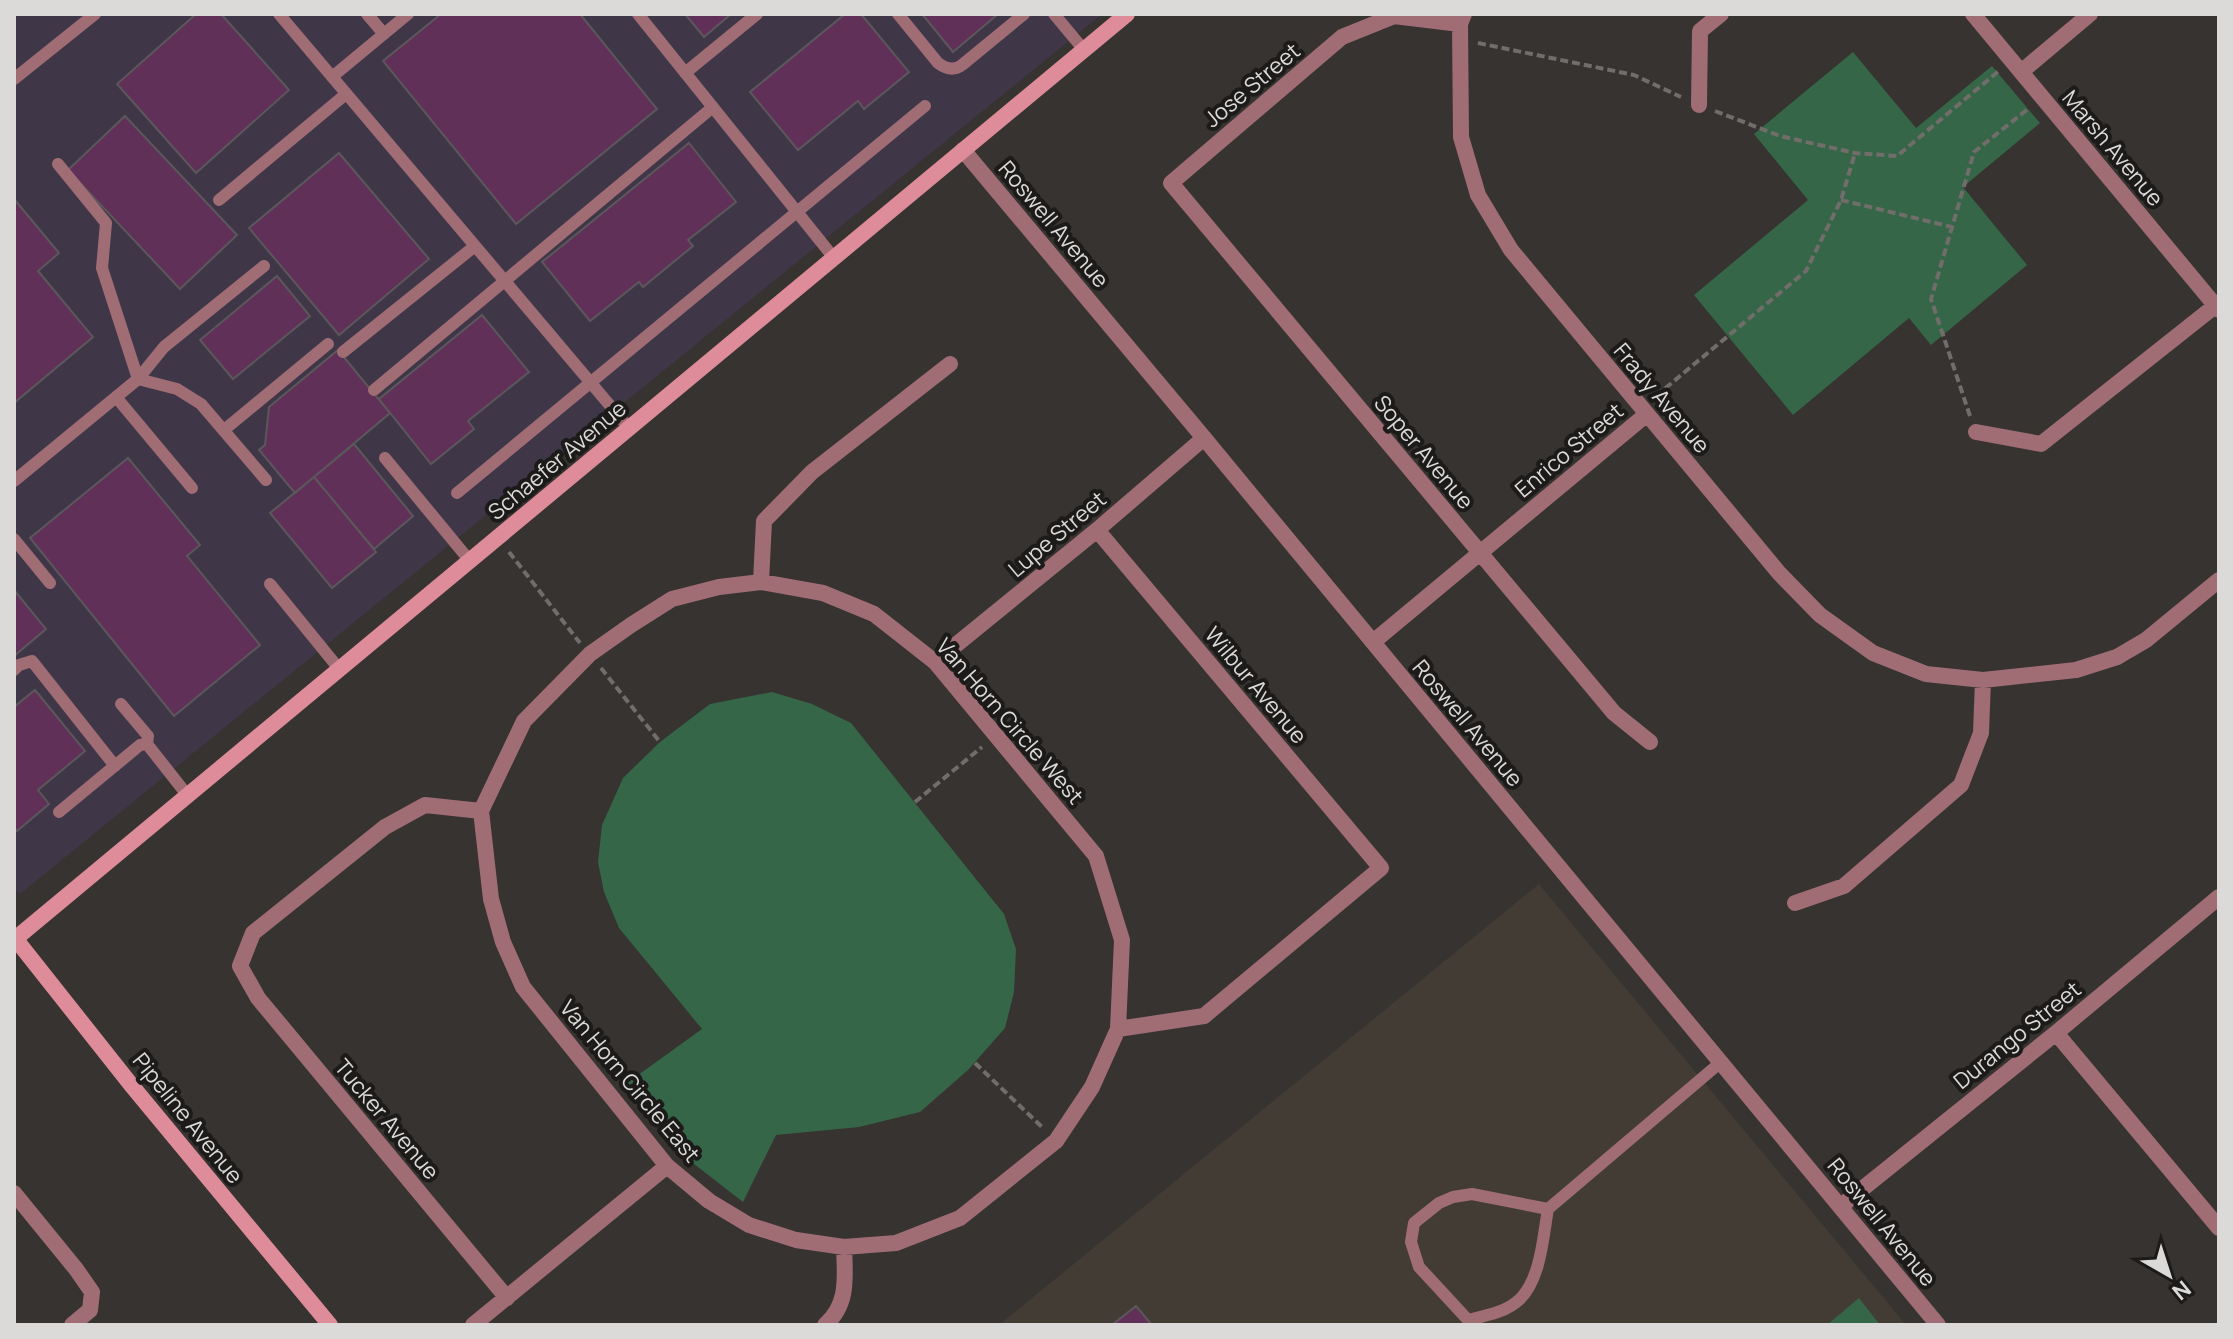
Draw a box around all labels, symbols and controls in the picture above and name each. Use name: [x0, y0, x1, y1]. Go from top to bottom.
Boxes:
street label: Jose Street: [1198, 36, 1306, 134]
street label: Marsh Avenue: [2056, 84, 2170, 212]
street label: Roswell Avenue: [992, 154, 1116, 294]
street label: Frady Avenue: [1607, 337, 1717, 460]
street label: Soper Avenue: [1367, 389, 1481, 515]
street label: Schaefer Avenue: [482, 393, 633, 527]
street label: Enrico Street: [1509, 396, 1630, 504]
street label: Lupe Street: [1002, 484, 1112, 584]
street label: Wilbur Avenue: [1198, 620, 1314, 750]
street label: Van Horn Circle West: [930, 632, 1091, 811]
street label: Roswell Avenue: [1406, 653, 1530, 793]
street label: Durango Street: [1947, 974, 2087, 1096]
street label: Van Horn Circle East: [553, 993, 707, 1169]
street label: Pipeline Avenue: [126, 1046, 250, 1190]
street label: Tucker Avenue: [328, 1052, 446, 1186]
street label: Roswell Avenue: [1821, 1151, 1943, 1293]
north arrow: [2129, 1235, 2209, 1315]
text: N: [2166, 1274, 2197, 1307]

